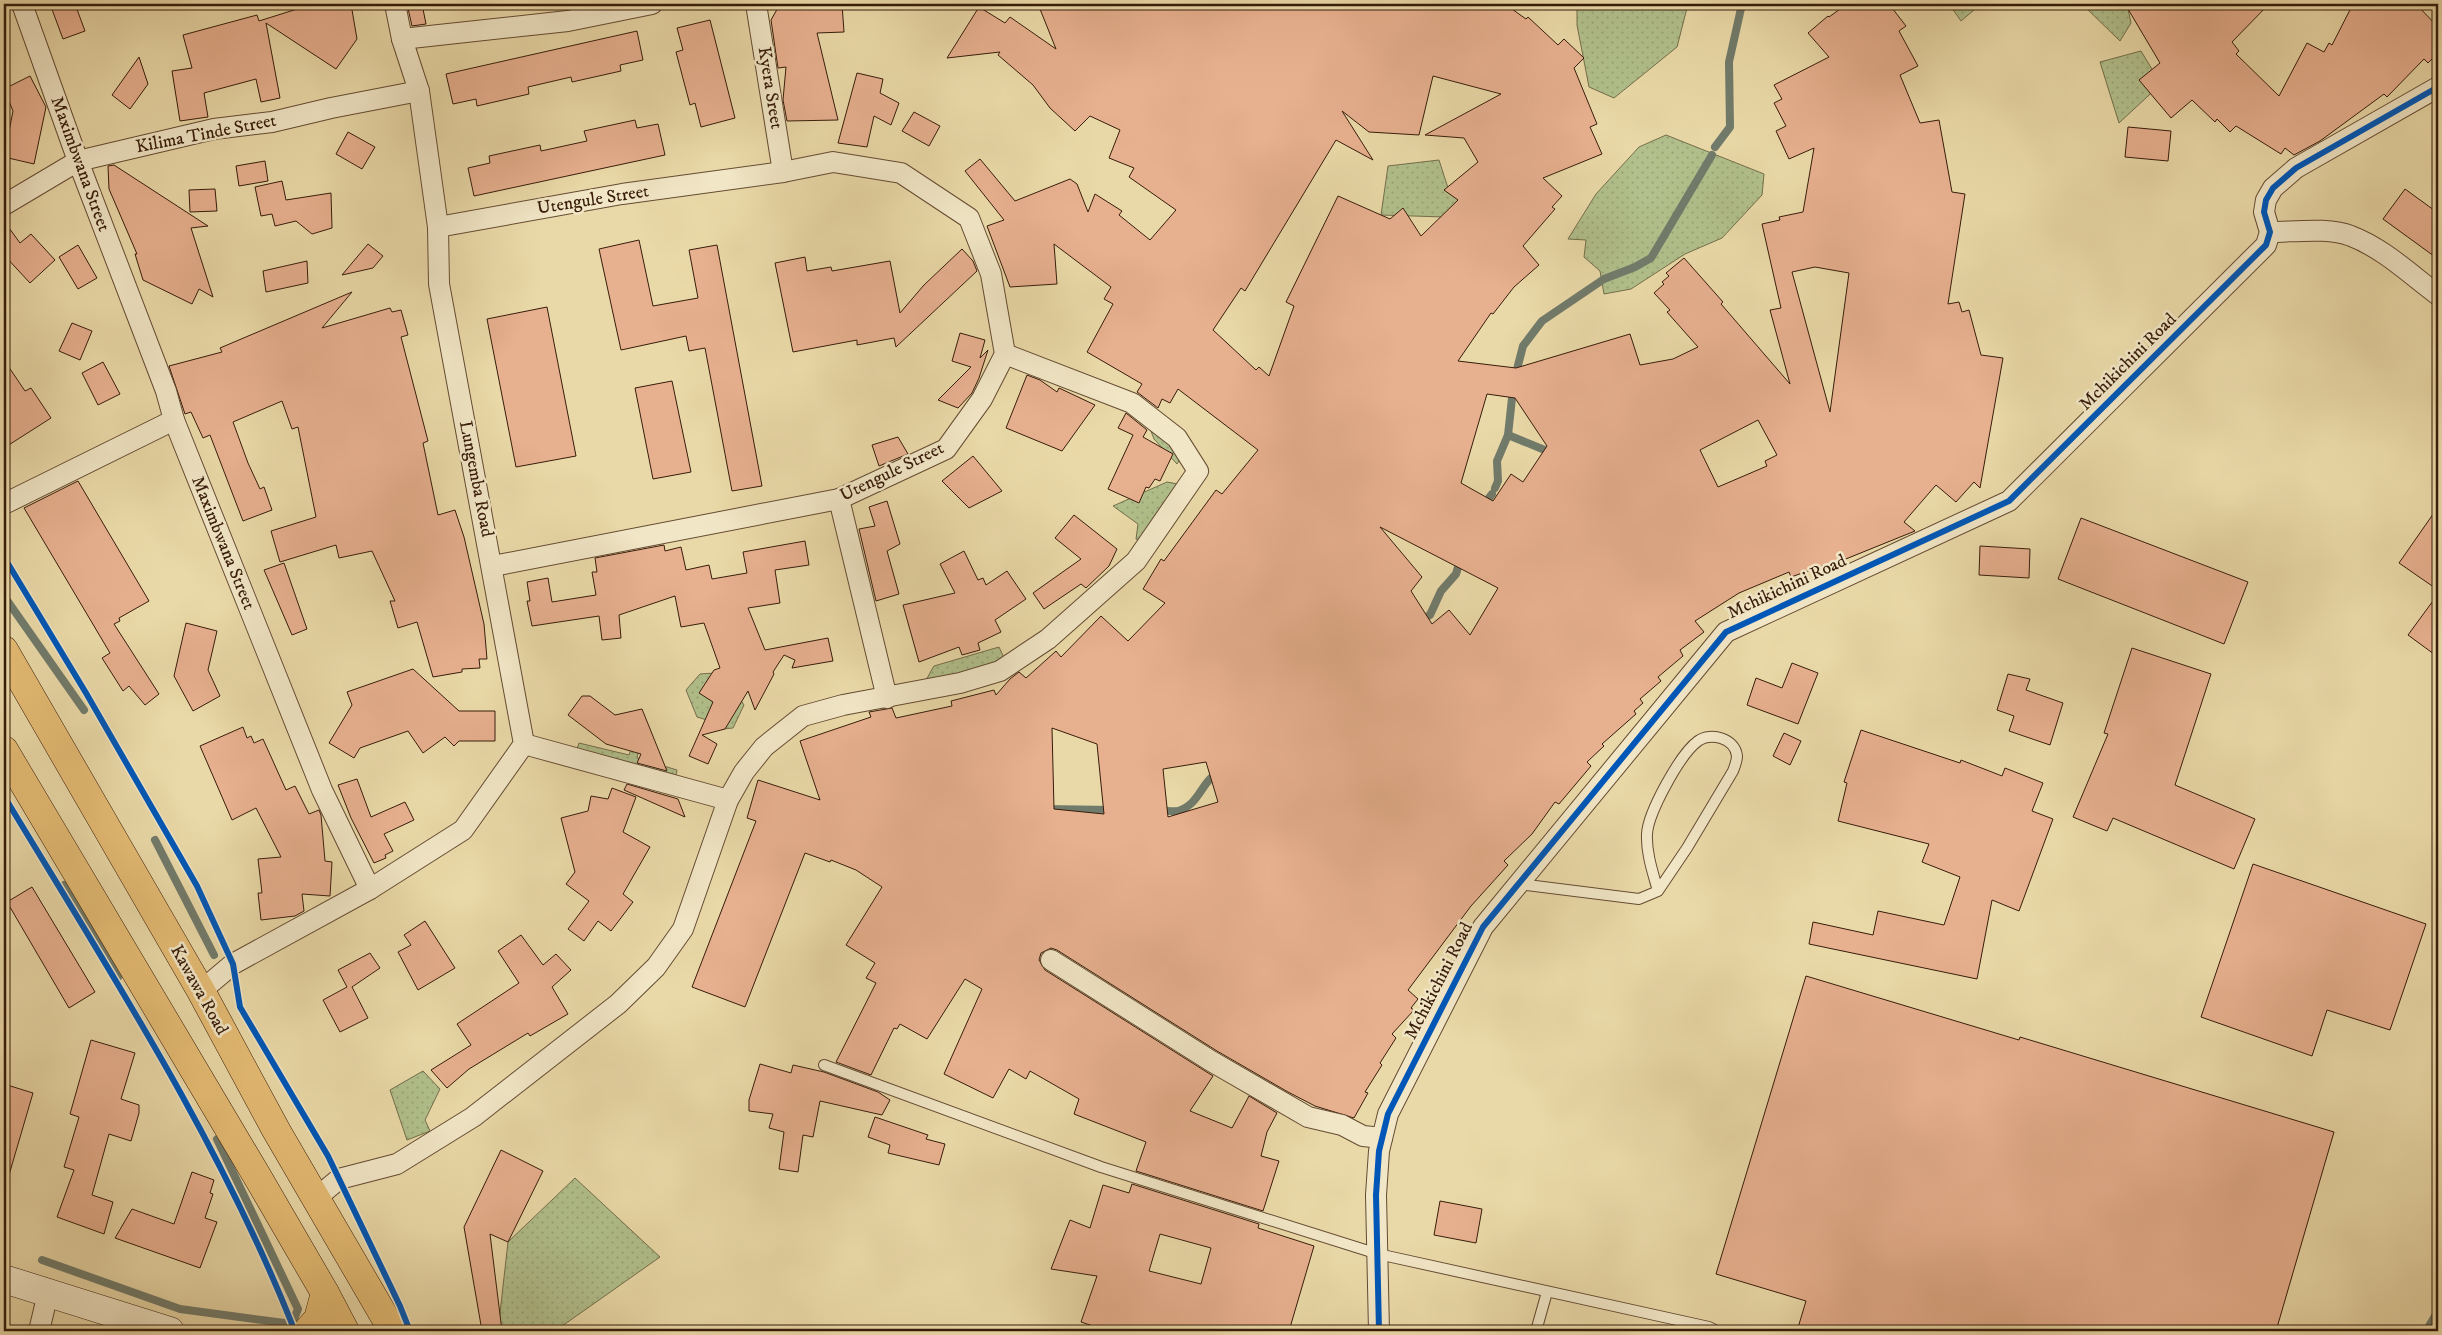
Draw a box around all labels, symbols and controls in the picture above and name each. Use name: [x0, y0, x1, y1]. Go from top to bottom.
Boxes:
street label: Kyera Sreet: [753, 45, 787, 131]
street label: Maximbwana Street: [45, 93, 115, 235]
street label: Kilima Tinde Street: [134, 110, 278, 158]
street label: Utengule Street: [536, 180, 651, 220]
street label: Mchikichini Road: [2075, 309, 2181, 415]
street label: Lungemba Road: [454, 419, 498, 539]
street label: Utengule Street: [836, 437, 948, 507]
street label: Maximbwana Street: [186, 473, 260, 613]
street label: Mchikichini Road: [1724, 550, 1850, 624]
street label: Mchikichini Road: [1400, 919, 1478, 1043]
street label: Kawawa Road: [165, 941, 233, 1039]

